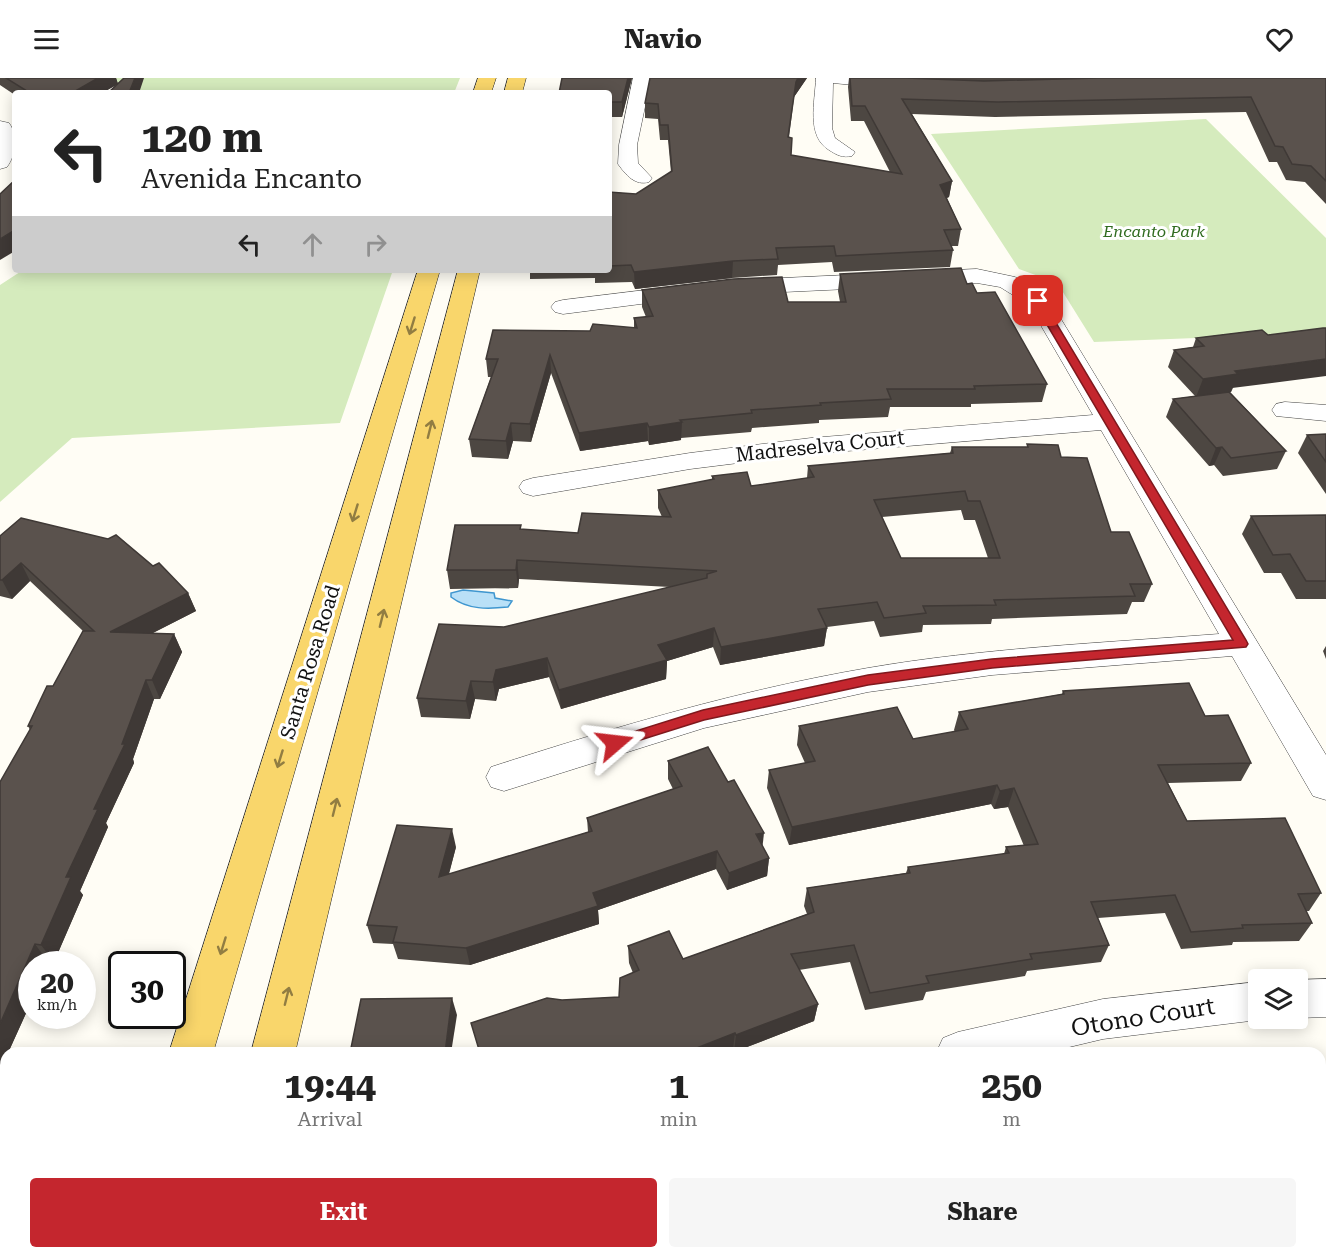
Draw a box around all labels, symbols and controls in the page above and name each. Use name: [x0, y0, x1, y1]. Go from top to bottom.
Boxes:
icon: menu: [30, 23, 63, 56]
text: Navio: [624, 23, 702, 55]
icon: heart: [1263, 23, 1296, 56]
text: 120 m: [141, 113, 263, 162]
icon: left: [42, 114, 120, 192]
text: Avenida Encanto: [141, 163, 362, 195]
park label: Encanto Park: [1102, 222, 1205, 241]
icon: left: [233, 228, 266, 261]
icon: ahead: [296, 228, 329, 261]
icon: right: [359, 228, 392, 261]
pin: [1012, 275, 1063, 326]
icon: arrive: [1021, 284, 1054, 317]
one-way arrow: [406, 316, 417, 335]
one-way arrow: [424, 420, 436, 439]
street label: Madreselva Court: [734, 425, 906, 467]
one-way arrow: [349, 503, 360, 522]
street label: Santa Rosa Road: [275, 582, 345, 742]
one-way arrow: [377, 609, 389, 628]
position arrow: [583, 711, 647, 775]
one-way arrow: [274, 750, 285, 769]
one-way arrow: [329, 798, 341, 817]
one-way arrow: [217, 936, 228, 955]
speed limit sign: 30: [108, 951, 186, 1029]
text: 20: [40, 965, 74, 1000]
map controls: [1248, 969, 1308, 1029]
button: layers: [1248, 969, 1308, 1029]
one-way arrow: [282, 987, 294, 1006]
street label: Otono Court: [1069, 992, 1217, 1042]
text: km/h: [37, 996, 77, 1014]
text: 19:44: [284, 1065, 376, 1107]
text: 1: [669, 1065, 689, 1107]
text: 250: [982, 1065, 1042, 1107]
text: Arrival: [297, 1107, 362, 1131]
text: min: [660, 1107, 697, 1131]
text: m: [1003, 1107, 1021, 1131]
button: Exit: [30, 1178, 657, 1247]
button: Share: [669, 1178, 1296, 1247]

